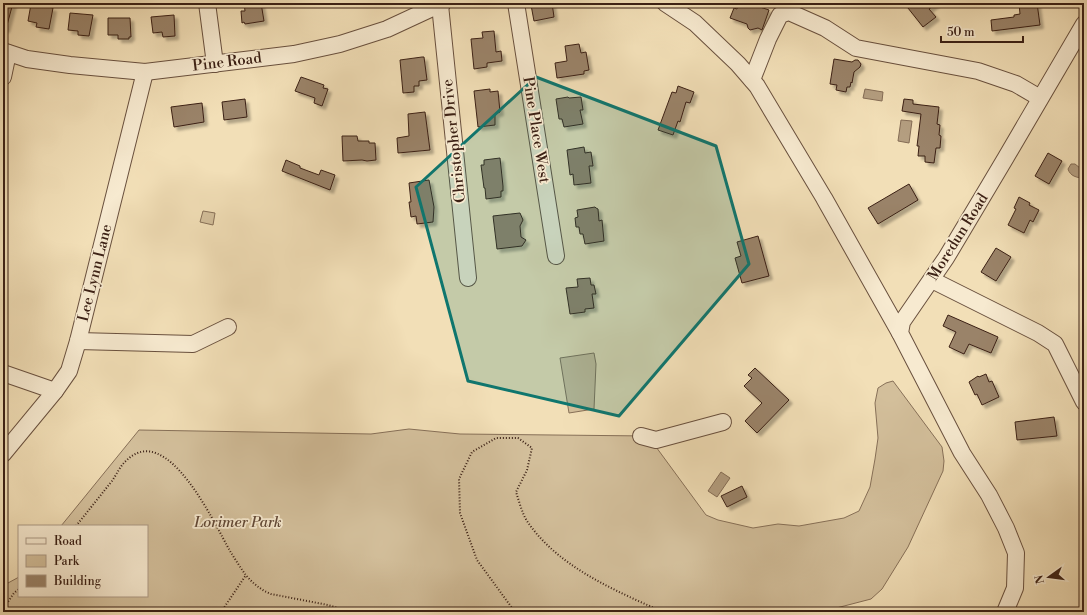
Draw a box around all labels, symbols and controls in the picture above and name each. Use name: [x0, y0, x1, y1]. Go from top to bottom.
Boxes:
scale bar: [941, 18, 1023, 44]
text: 50 m: [947, 25, 975, 40]
street label: Pine Road: [191, 48, 263, 76]
street label: Pine Place West: [518, 75, 554, 185]
street label: Christopher Drive: [438, 78, 470, 204]
street label: Moredun Road: [924, 189, 993, 284]
street label: Lee Lynn Lane: [74, 222, 116, 324]
park label: Lorimer Park: [193, 513, 282, 532]
legend: [18, 525, 148, 597]
text: Road: [54, 534, 82, 549]
text: Park: [54, 554, 80, 569]
north arrow: [1029, 557, 1069, 597]
text: N: [1032, 573, 1048, 585]
text: Building: [53, 574, 102, 589]

